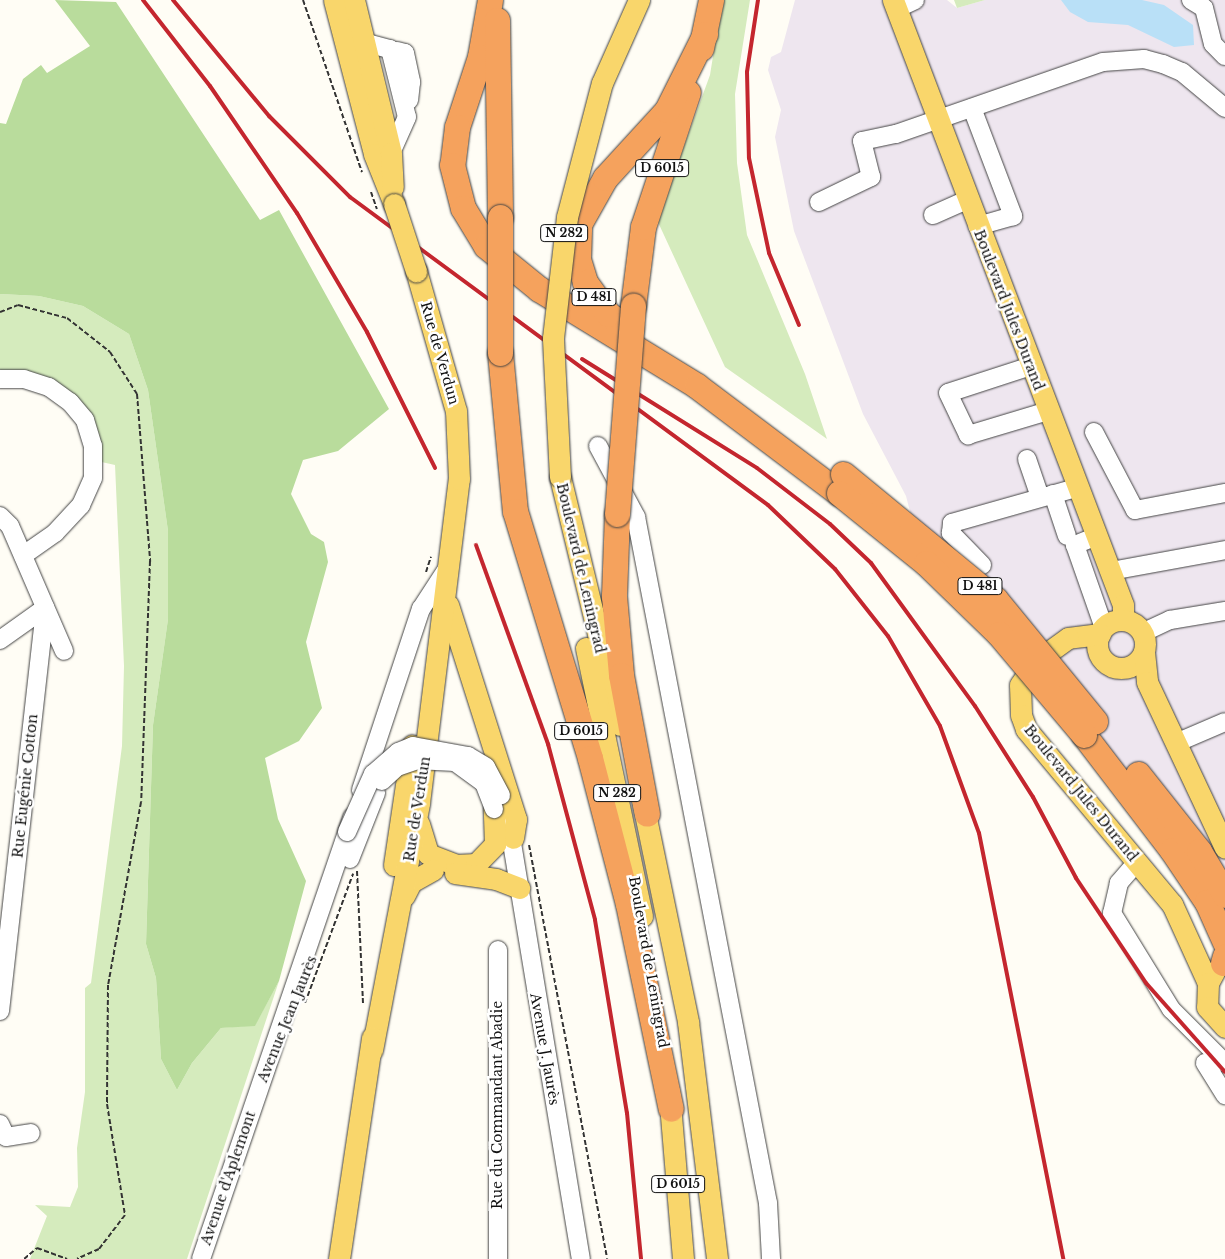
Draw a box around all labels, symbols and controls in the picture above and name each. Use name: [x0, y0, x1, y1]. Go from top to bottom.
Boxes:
road number: D 6015: [634, 158, 690, 178]
road number: N 282: [539, 224, 589, 242]
street label: Boulevard Jules Durand: [971, 227, 1047, 393]
road number: D 481: [570, 288, 618, 306]
street label: Rue de Verdun: [417, 299, 463, 407]
street label: Boulevard de Leningrad: [553, 481, 609, 655]
road number: D 481: [956, 576, 1004, 596]
street label: Rue Eugénie Cotton: [9, 713, 41, 859]
road number: D 6015: [554, 721, 608, 740]
street label: Boulevard Jules Durand: [1021, 721, 1141, 865]
street label: Rue de Verdun: [400, 755, 434, 863]
road number: N 282: [592, 784, 642, 802]
street label: Boulevard de Leningrad: [626, 875, 672, 1049]
street label: Avenue Jean Jaurès: [254, 953, 320, 1085]
street label: Avenue J. Jaurès: [527, 992, 563, 1106]
street label: Rue du Commandant Abadie: [489, 1000, 505, 1210]
street label: Avenue d'Aplemont: [197, 1109, 259, 1247]
road number: D 6015: [650, 1174, 706, 1194]

